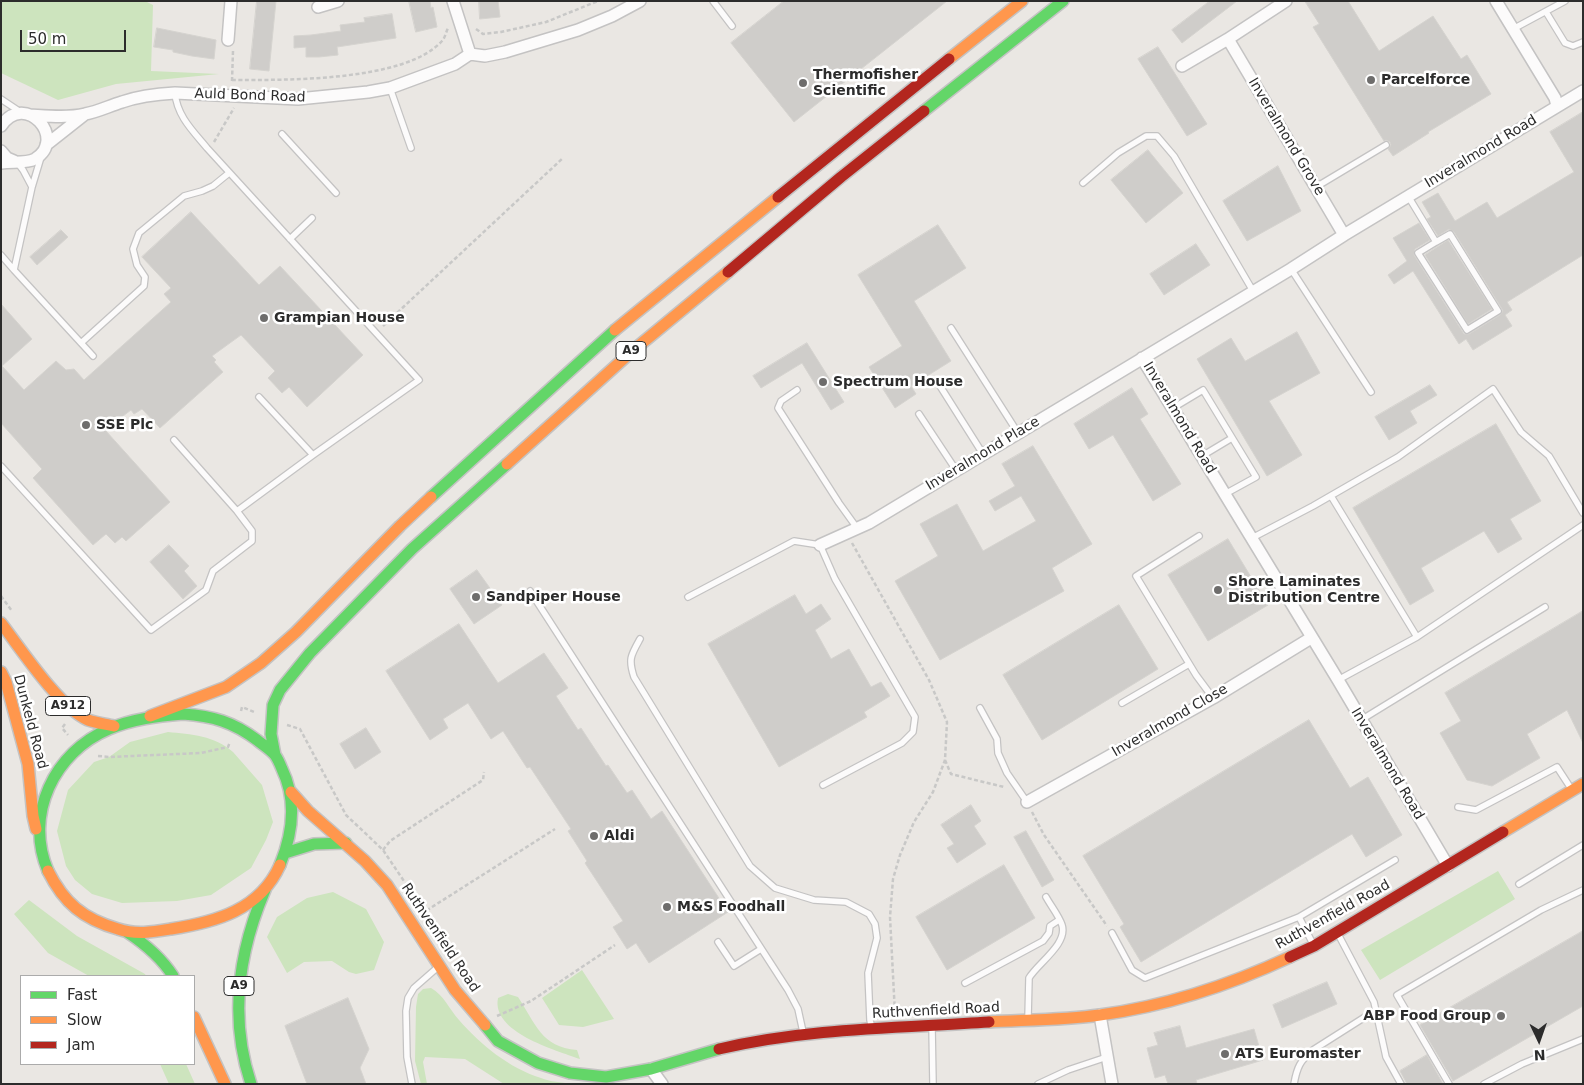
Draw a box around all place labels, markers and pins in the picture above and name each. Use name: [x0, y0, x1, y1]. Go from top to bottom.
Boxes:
place label: Thermofisher Scientific: [813, 67, 918, 100]
place label: Parcelforce: [1381, 72, 1470, 88]
marker: Parcelforce: [1365, 74, 1377, 86]
marker: Thermofisher Scientific: [797, 77, 809, 89]
place label: Grampian House: [274, 310, 405, 326]
marker: Grampian House: [258, 312, 270, 324]
place label: Spectrum House: [833, 374, 963, 390]
marker: Spectrum House: [817, 376, 829, 388]
place label: SSE Plc: [96, 417, 153, 433]
marker: SSE Plc: [80, 419, 92, 431]
place label: Shore Laminates Distribution Centre: [1228, 574, 1380, 606]
marker: Shore Laminates Distribution Centre: [1212, 584, 1224, 596]
place label: Sandpiper House: [486, 589, 621, 605]
marker: Sandpiper House: [470, 591, 482, 603]
place label: Aldi: [604, 828, 634, 844]
marker: Aldi: [588, 830, 600, 842]
place label: M&S Foodhall: [677, 899, 785, 915]
marker: M&S Foodhall: [661, 901, 673, 913]
place label: ABP Food Group: [1363, 1008, 1491, 1024]
marker: ABP Food Group: [1495, 1010, 1507, 1022]
place label: ATS Euromaster: [1235, 1046, 1361, 1062]
marker: ATS Euromaster: [1219, 1048, 1231, 1060]

